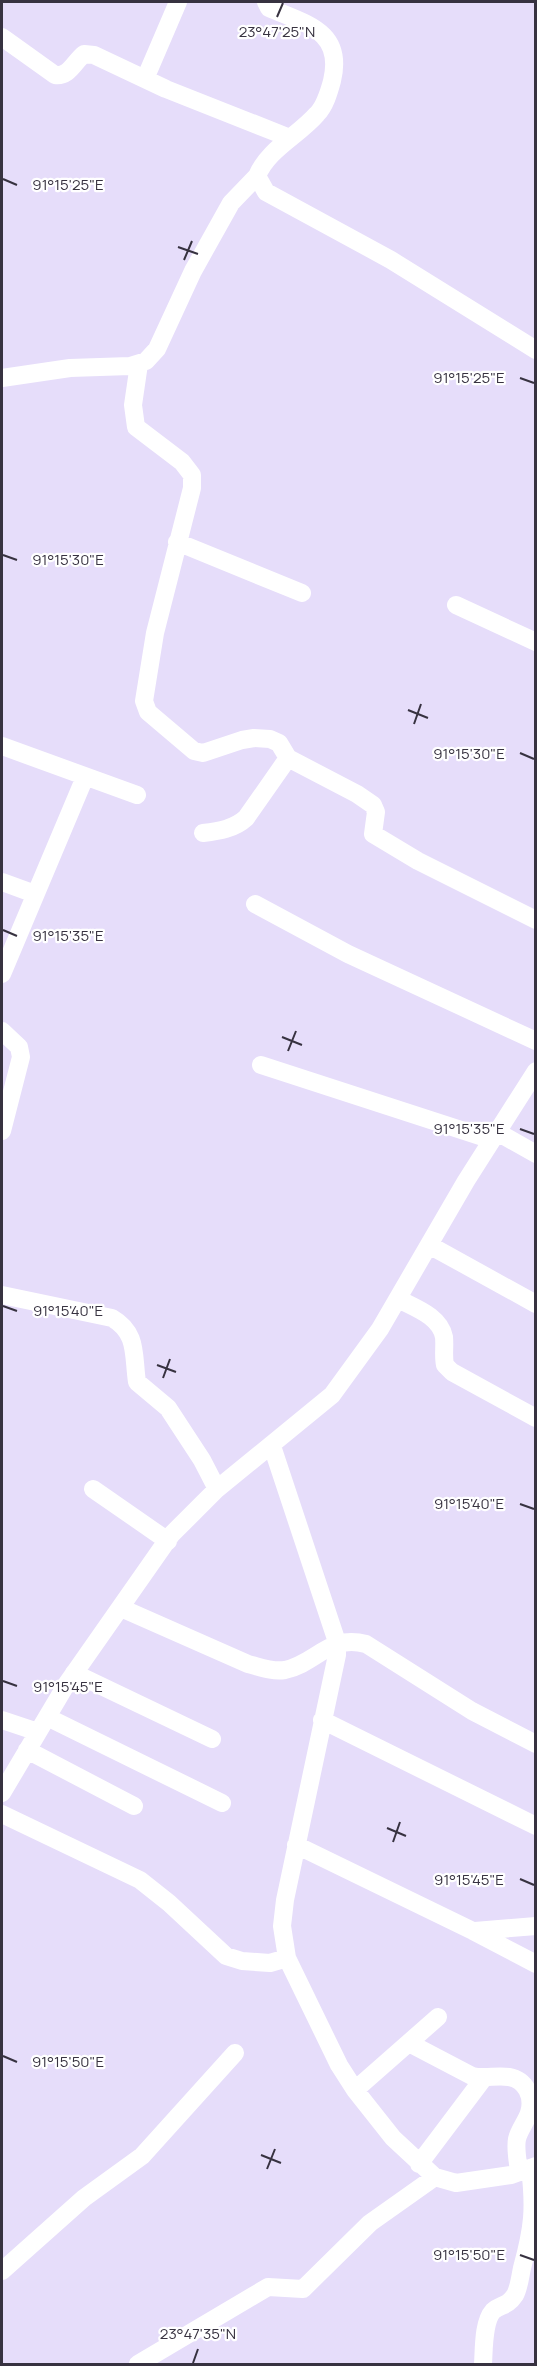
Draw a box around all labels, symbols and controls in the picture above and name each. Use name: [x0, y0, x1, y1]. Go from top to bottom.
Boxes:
text: 23°47'25"N: [239, 21, 315, 42]
text: 91°15'25"E: [32, 174, 104, 195]
text: 91°15'25"E: [433, 367, 505, 388]
text: 91°15'30"E: [32, 549, 104, 570]
text: 91°15'30"E: [433, 743, 505, 764]
text: 91°15'35"E: [32, 925, 104, 946]
text: 91°15'35"E: [433, 1118, 505, 1139]
text: 91°15'40"E: [33, 1300, 103, 1321]
text: 91°15'40"E: [434, 1493, 504, 1514]
text: 91°15'45"E: [33, 1676, 103, 1697]
text: 91°15'45"E: [434, 1869, 504, 1890]
text: 91°15'50"E: [32, 2051, 104, 2072]
text: 91°15'50"E: [433, 2244, 505, 2265]
text: 23°47'35"N: [160, 2323, 236, 2344]

